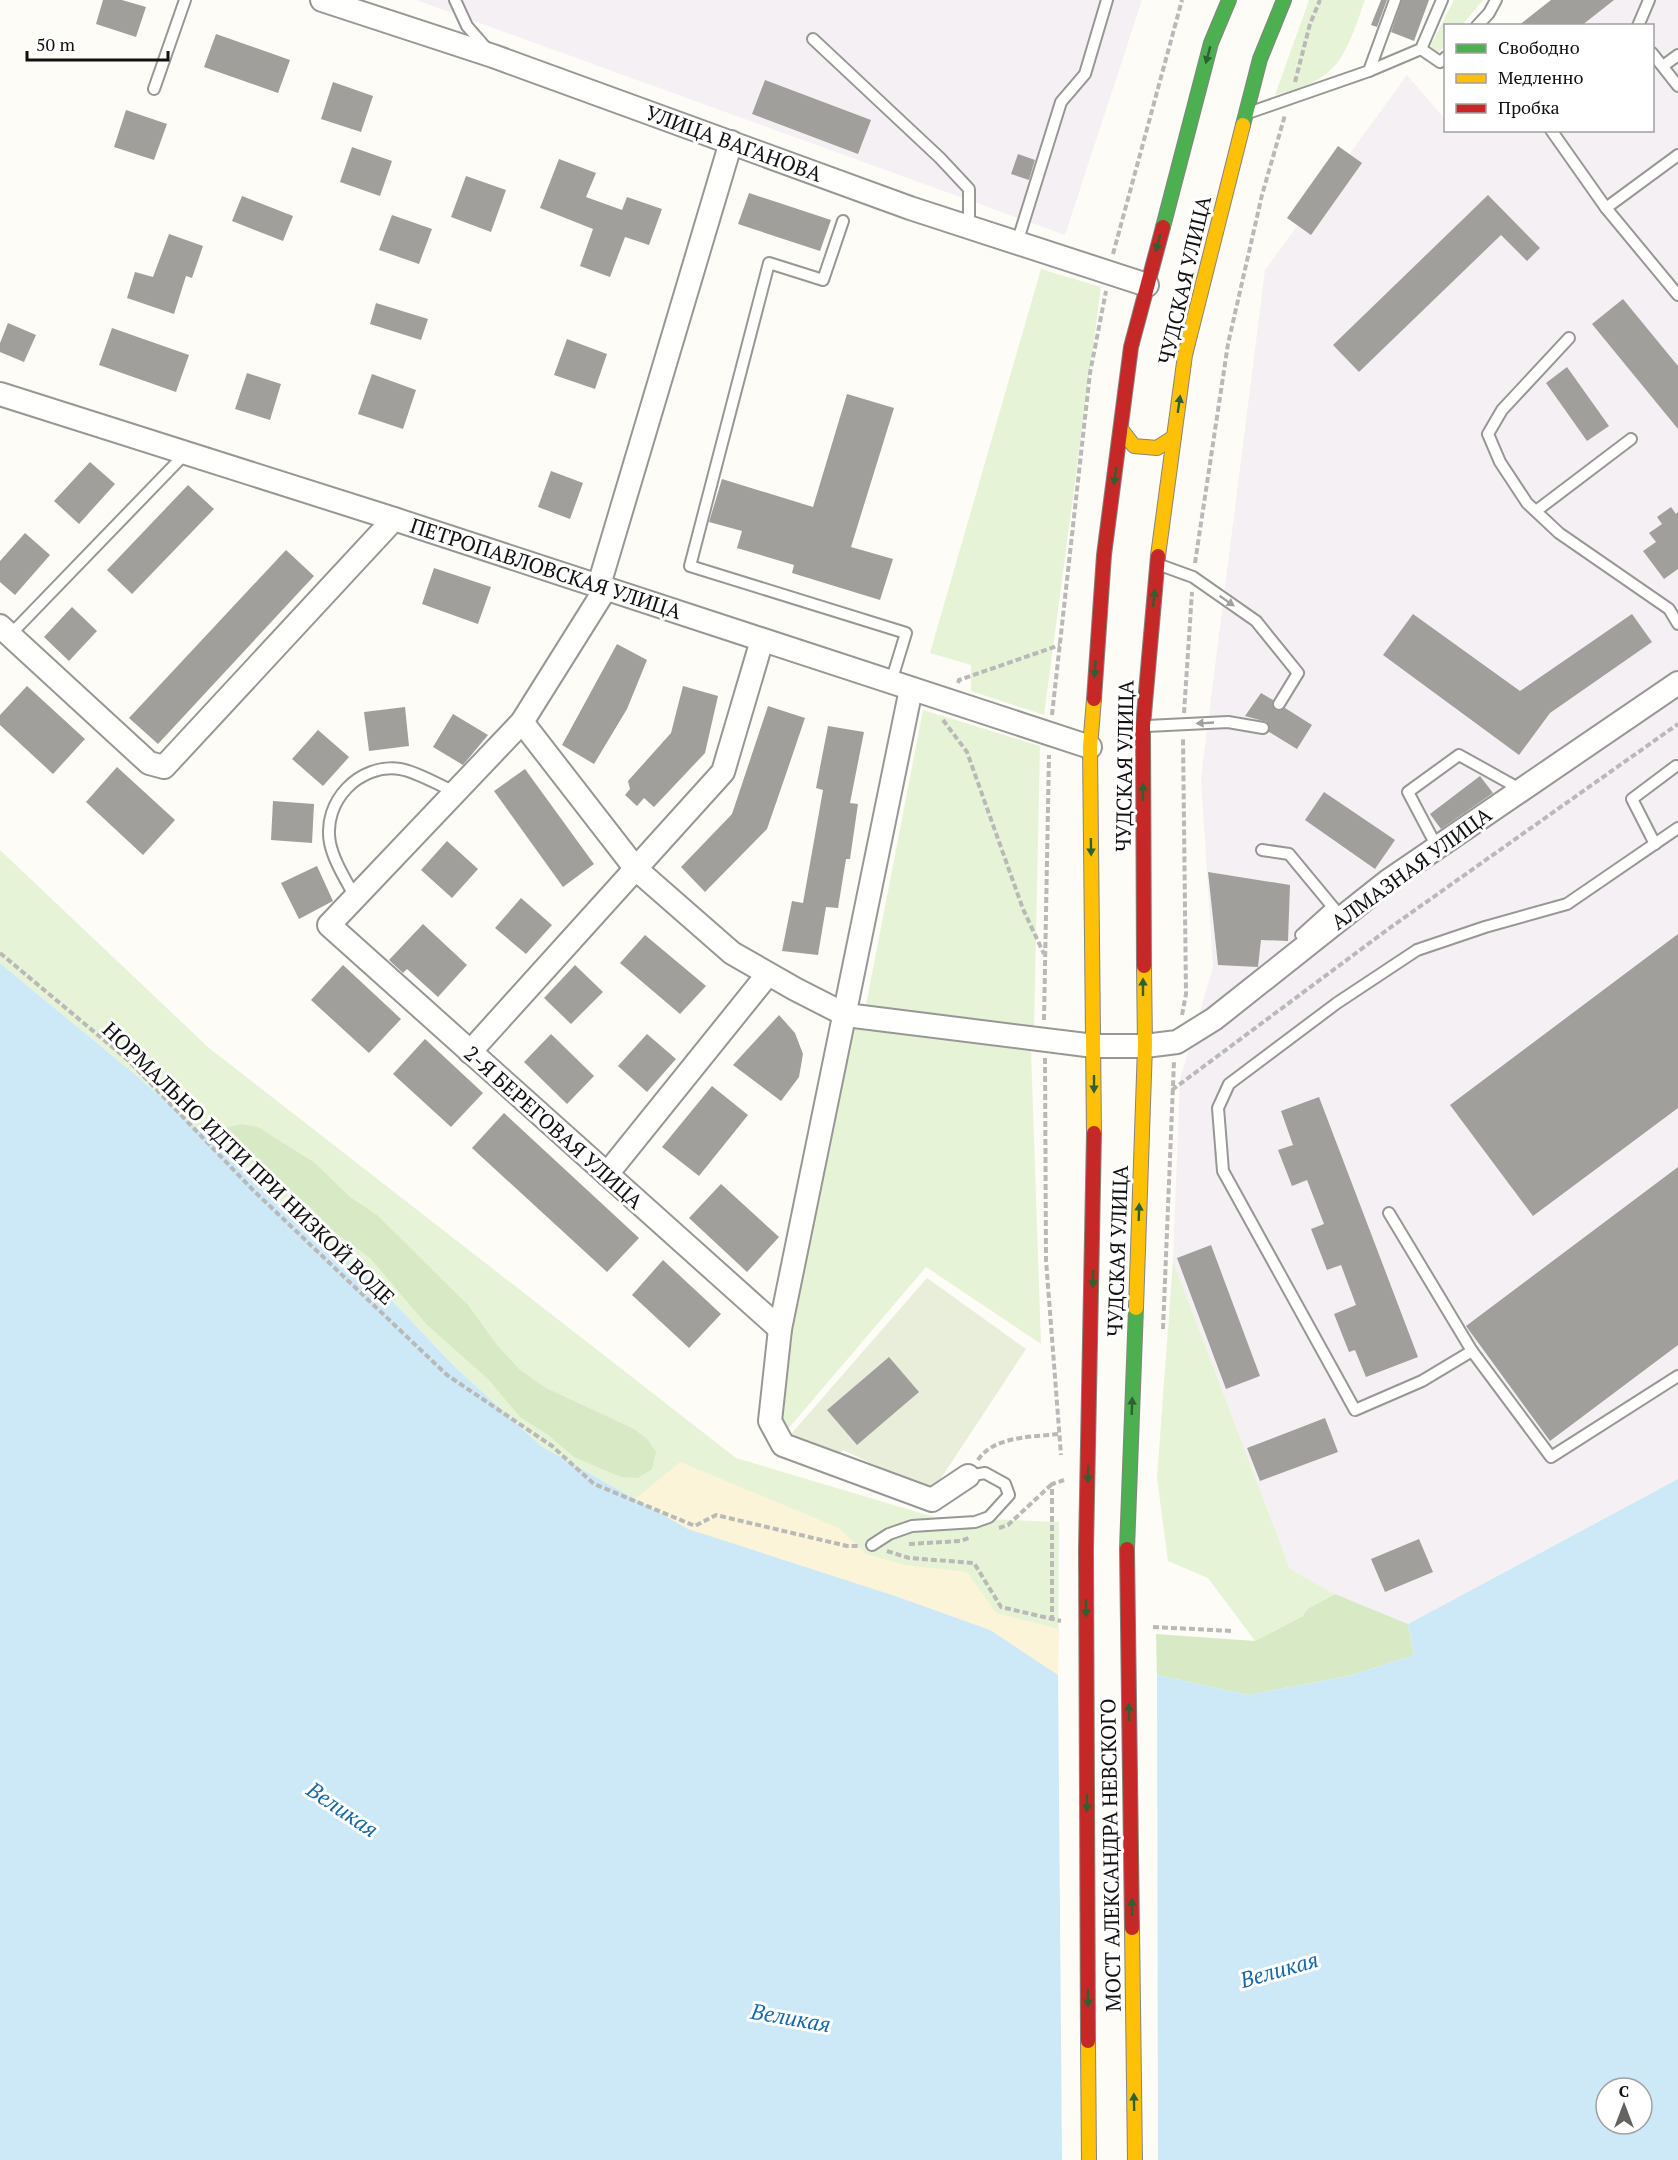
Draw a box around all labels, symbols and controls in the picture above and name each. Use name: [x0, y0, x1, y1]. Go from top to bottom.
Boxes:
scale bar: [27, 24, 168, 62]
legend: [1444, 24, 1654, 132]
text: 50 m: [36, 32, 76, 56]
text: Свободно: [1498, 35, 1580, 59]
one-way arrow: [1203, 45, 1213, 64]
text: Медленно: [1498, 65, 1584, 89]
text: Пробка: [1498, 95, 1560, 119]
street label: УЛИЦА ВАГАНОВА: [642, 98, 827, 188]
street label: ЧУДСКАЯ УЛИЦА: [1151, 193, 1217, 367]
one-way arrow: [1153, 234, 1163, 252]
one-way arrow: [1174, 395, 1183, 414]
one-way arrow: [1110, 466, 1119, 485]
street label: ПЕТРОПАВЛОВСКАЯ УЛИЦА: [407, 511, 686, 625]
one-way arrow: [1149, 588, 1159, 607]
one-way arrow: [1218, 595, 1234, 607]
one-way arrow: [1090, 660, 1100, 679]
street label: ЧУДСКАЯ УЛИЦА: [1109, 679, 1140, 852]
one-way arrow: [1195, 718, 1214, 727]
one-way arrow: [1138, 783, 1148, 802]
street label: АЛМАЗНАЯ УЛИЦА: [1325, 800, 1497, 936]
one-way arrow: [1086, 838, 1096, 857]
one-way arrow: [1138, 978, 1148, 997]
street label: НОРМАЛЬНО ИДТИ ПРИ НИЗКОЙ ВОДЕ: [97, 1015, 401, 1311]
street label: 2-Я БЕРЕГОВАЯ УЛИЦА: [459, 1039, 650, 1215]
one-way arrow: [1089, 1075, 1099, 1094]
street label: ЧУДСКАЯ УЛИЦА: [1100, 1164, 1134, 1337]
one-way arrow: [1134, 1202, 1144, 1221]
one-way arrow: [1088, 1270, 1097, 1289]
one-way arrow: [1128, 1397, 1137, 1416]
one-way arrow: [1083, 1465, 1093, 1484]
one-way arrow: [1081, 1598, 1091, 1617]
street label: МОСТ АЛЕКСАНДРА НЕВСКОГО: [1093, 1698, 1127, 2012]
one-way arrow: [1124, 1702, 1134, 1721]
water label: Великая: [301, 1774, 384, 1843]
one-way arrow: [1082, 1793, 1092, 1812]
one-way arrow: [1127, 1897, 1136, 1916]
water label: Великая: [1235, 1944, 1322, 1994]
one-way arrow: [1083, 1988, 1093, 2007]
water label: Великая: [748, 1996, 833, 2038]
north arrow: [1594, 2076, 1654, 2136]
text: С: [1619, 2080, 1629, 2102]
one-way arrow: [1129, 2092, 1139, 2111]

